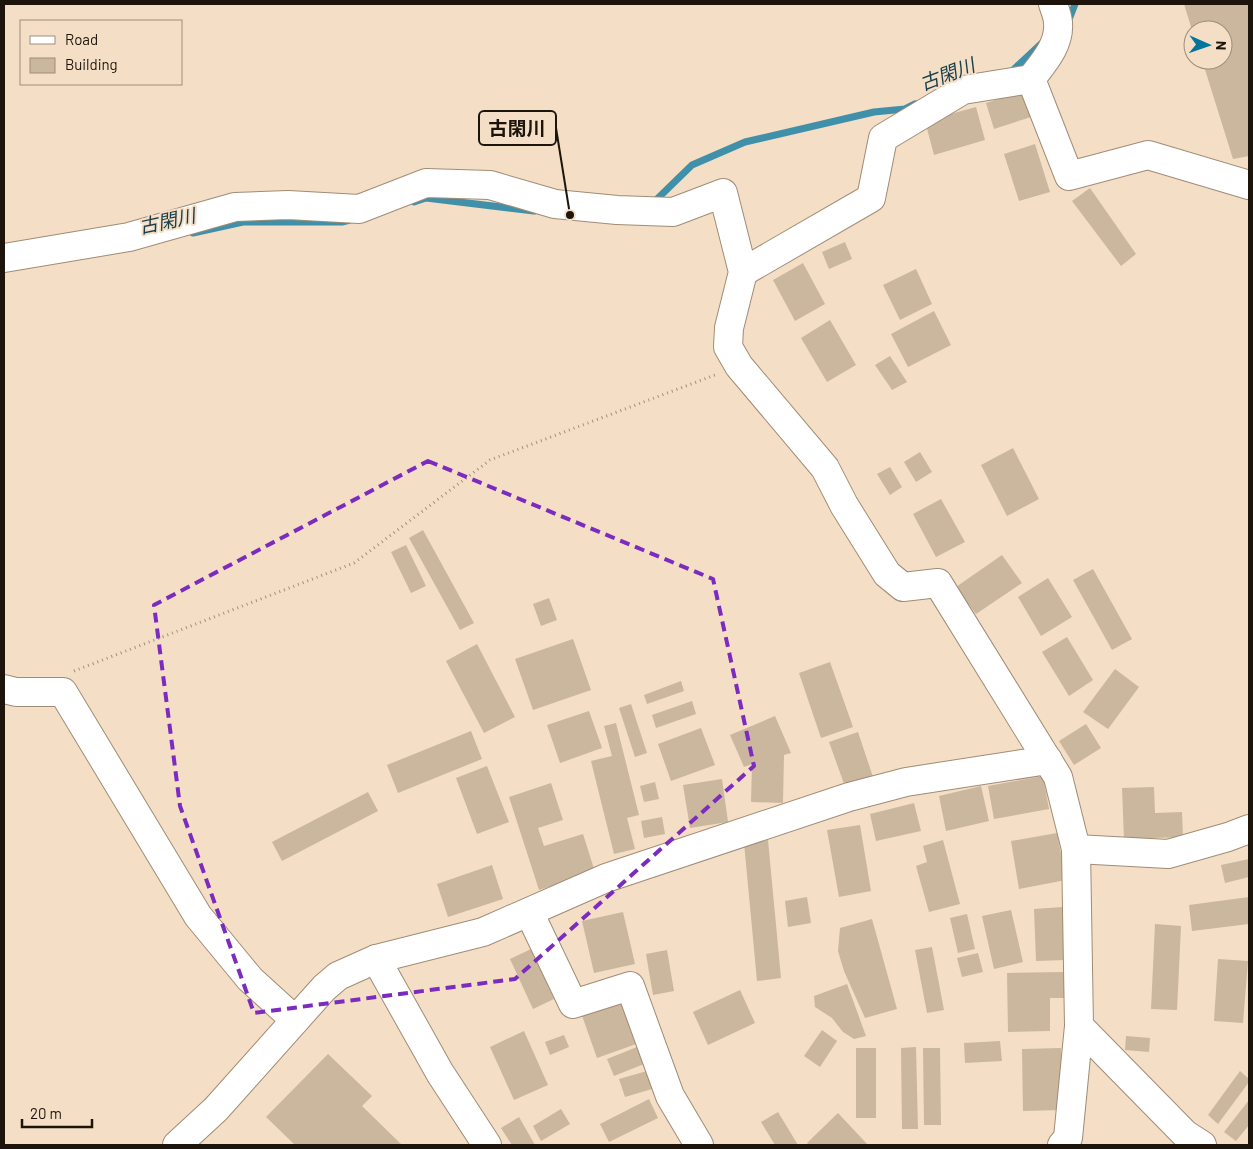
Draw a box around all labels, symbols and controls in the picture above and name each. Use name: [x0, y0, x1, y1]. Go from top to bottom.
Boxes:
legend: [20, 20, 182, 85]
north arrow: [1183, 20, 1233, 70]
text: Road: [65, 30, 98, 48]
text: N: [1213, 41, 1230, 50]
water label: 古閑川: [916, 52, 979, 94]
text: Building: [65, 55, 118, 73]
callout: 古閑川: [479, 111, 556, 145]
text: 古閑川: [488, 116, 546, 139]
water label: 古閑川: [137, 203, 199, 238]
scale bar: [22, 1096, 92, 1128]
text: 20 m: [30, 1104, 62, 1122]

